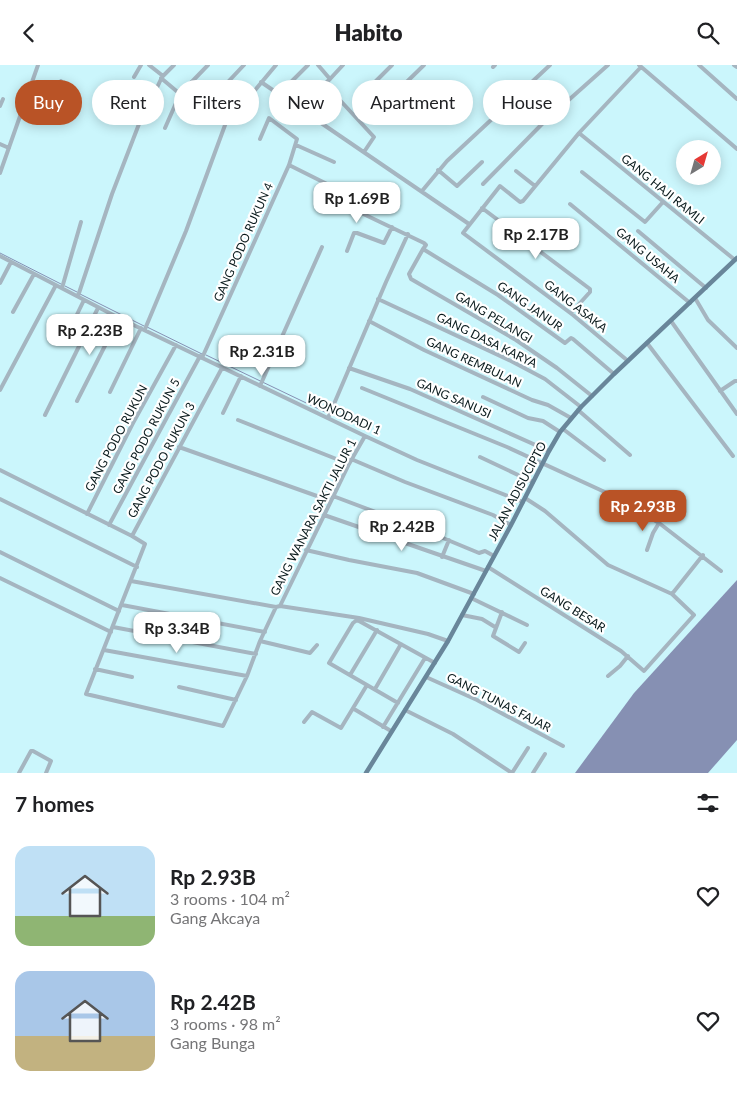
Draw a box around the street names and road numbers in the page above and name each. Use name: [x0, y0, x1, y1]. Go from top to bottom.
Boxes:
street label: GANG HAJI RAMLI: [618, 151, 708, 227]
street label: GANG PODO RUKUN 4: [210, 180, 276, 304]
street label: GANG USAHA: [613, 224, 684, 287]
street label: GANG ASAKA: [541, 277, 611, 336]
street label: GANG JANUR: [495, 278, 566, 334]
street label: GANG PELANGI: [453, 288, 535, 346]
street label: GANG DASA KARYA: [434, 309, 541, 371]
street label: GANG REMBULAN: [424, 333, 524, 391]
street label: GANG SANUSI: [414, 375, 494, 421]
street label: GANG PODO RUKUN 5: [109, 376, 183, 496]
street label: GANG PODO RUKUN: [82, 382, 150, 494]
street label: WONODADI 1: [304, 390, 384, 438]
street label: GANG PODO RUKUN 3: [124, 400, 198, 520]
street label: GANG WANARA SAKTI JALUR 1: [267, 436, 359, 598]
street label: JALAN ADISUCIPTO: [485, 439, 550, 543]
street label: GANG BESAR: [537, 583, 609, 635]
street label: GANG TUNAS FAJAR: [444, 669, 554, 735]

